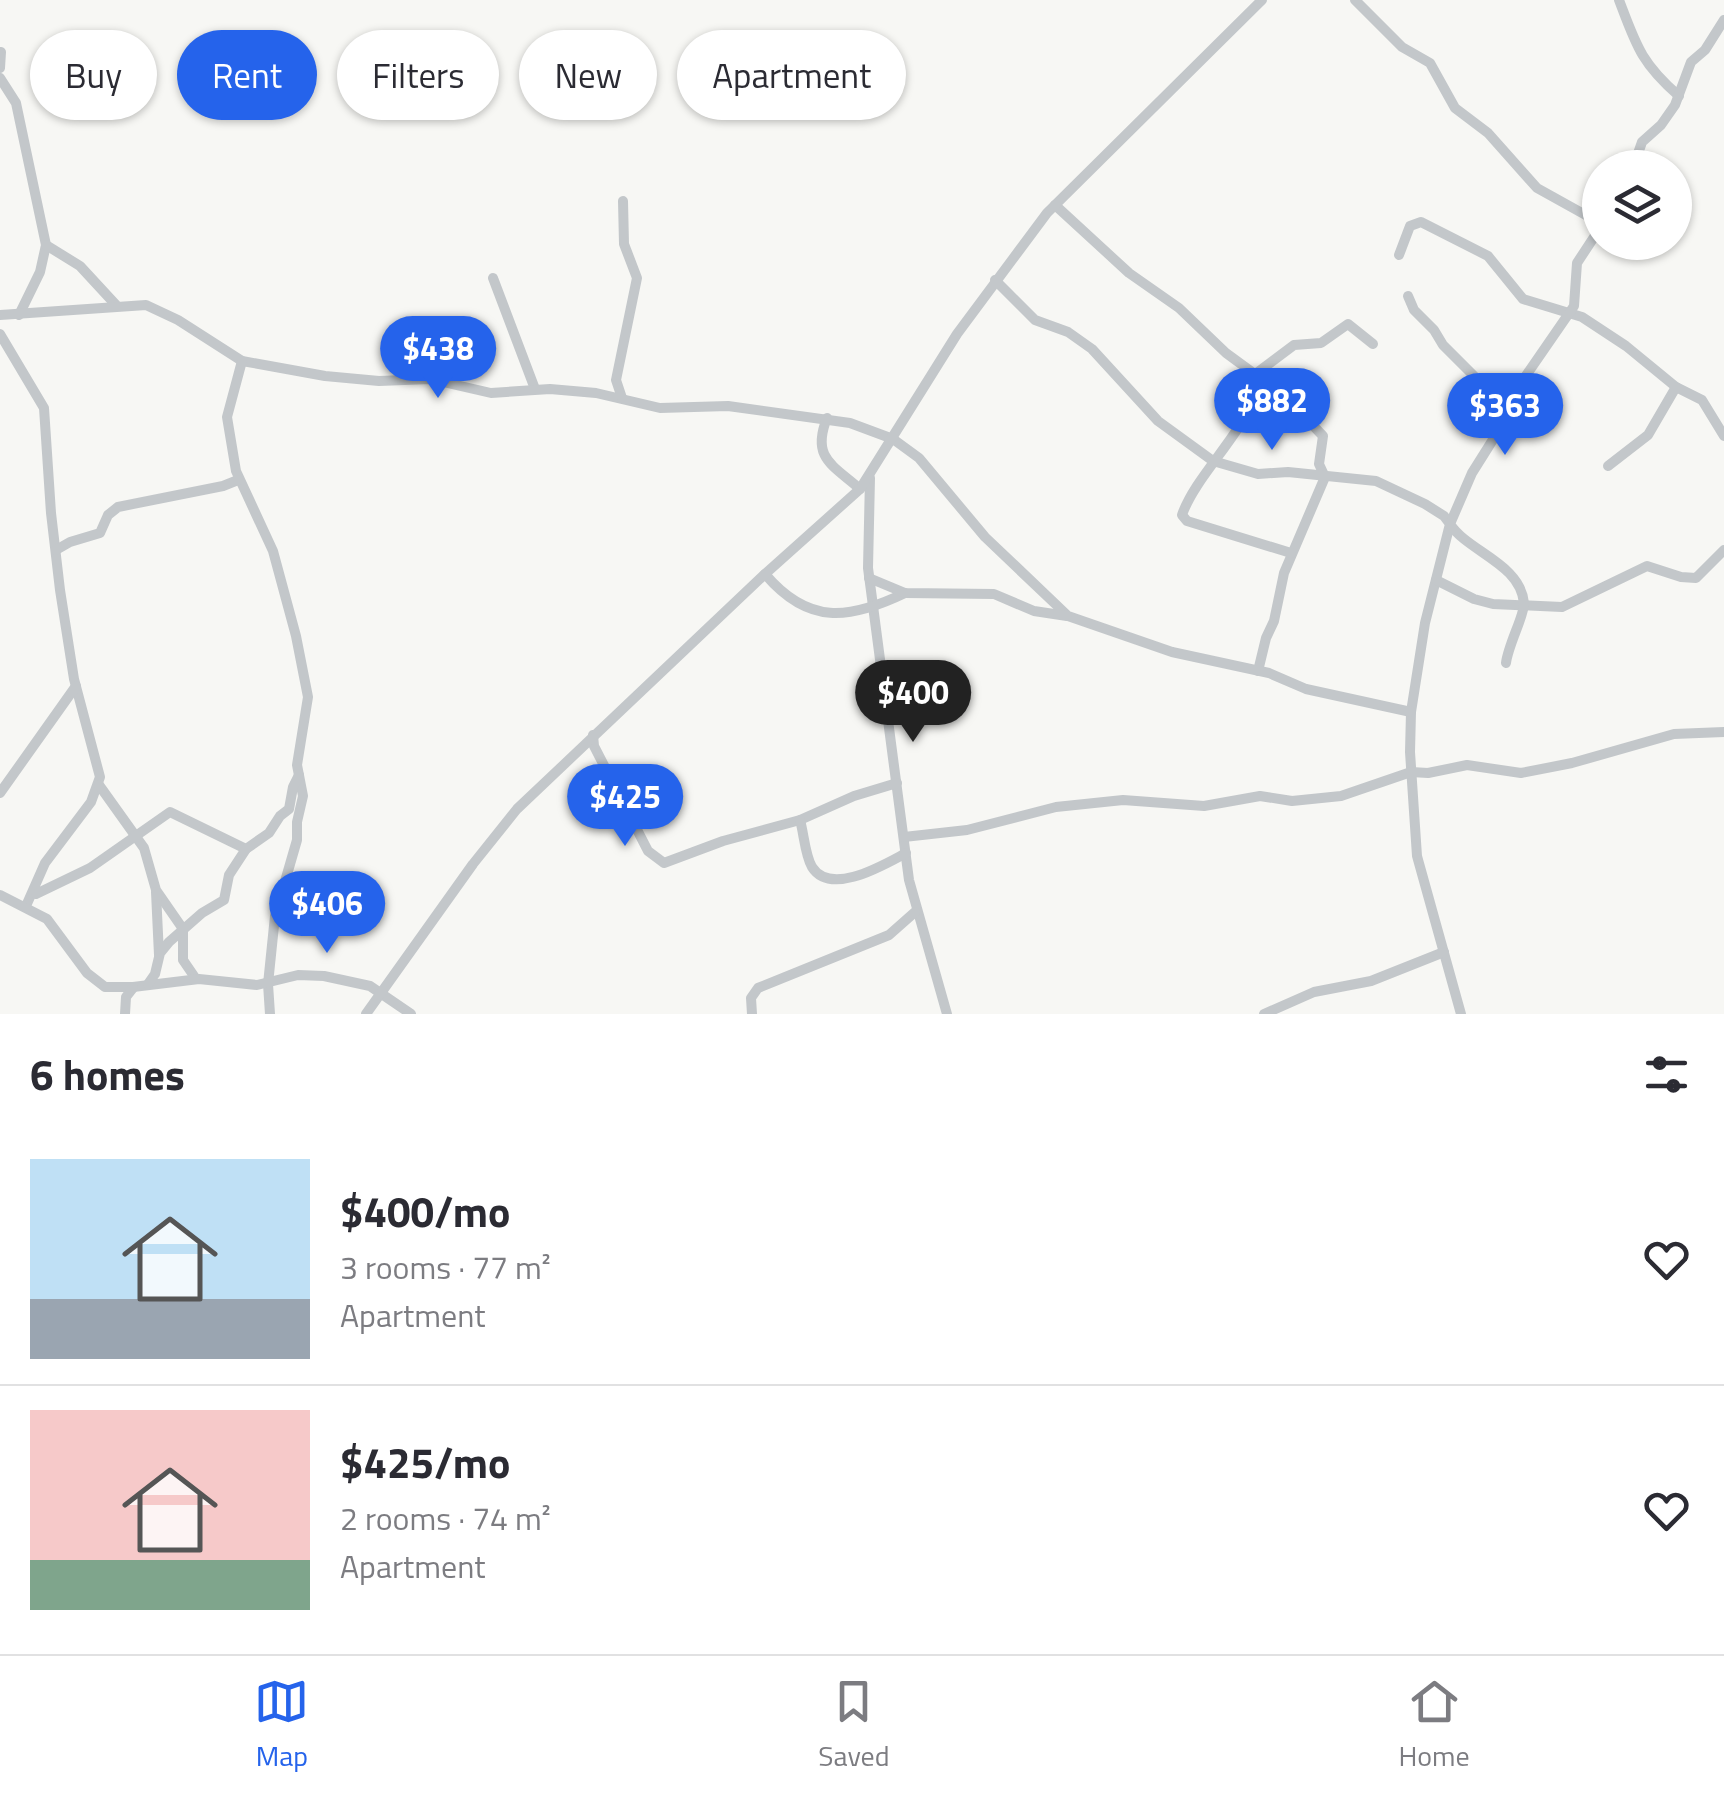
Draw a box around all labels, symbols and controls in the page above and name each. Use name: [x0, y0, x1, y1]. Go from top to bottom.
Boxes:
chip: Buy: [30, 30, 157, 120]
chip: Rent: [177, 30, 317, 120]
chip: Filters: [337, 30, 499, 120]
chip: New: [519, 30, 657, 120]
chip: Apartment: [677, 30, 906, 120]
map controls: [1582, 150, 1692, 260]
button: layers: [1582, 150, 1692, 260]
pin: $438: [379, 316, 497, 401]
text: $438: [402, 324, 474, 372]
pin: $882: [1213, 368, 1331, 453]
pin: $363: [1446, 373, 1564, 458]
text: $882: [1236, 376, 1308, 424]
text: $363: [1469, 381, 1541, 429]
pin: $400: [854, 660, 972, 745]
text: $400: [877, 668, 949, 716]
pin: $425: [566, 764, 684, 849]
text: $425: [589, 772, 661, 820]
pin: $406: [268, 871, 386, 956]
text: $406: [291, 879, 363, 927]
text: 6 homes: [30, 1042, 185, 1106]
icon: filters: [1639, 1047, 1694, 1102]
text: $400/mo: [340, 1179, 510, 1243]
icon: home: [110, 1199, 230, 1319]
icon: heart: [1639, 1232, 1694, 1287]
text: 3 rooms · 77 m²: [340, 1243, 551, 1291]
text: Apartment: [340, 1291, 486, 1339]
text: $425/mo: [340, 1430, 510, 1494]
icon: home: [110, 1450, 230, 1570]
icon: heart: [1639, 1483, 1694, 1538]
text: 2 rooms · 74 m²: [340, 1494, 551, 1542]
text: Apartment: [340, 1542, 486, 1590]
tab: Map: [254, 1674, 309, 1777]
tab: Saved: [818, 1674, 890, 1777]
tab: Home: [1398, 1674, 1470, 1777]

